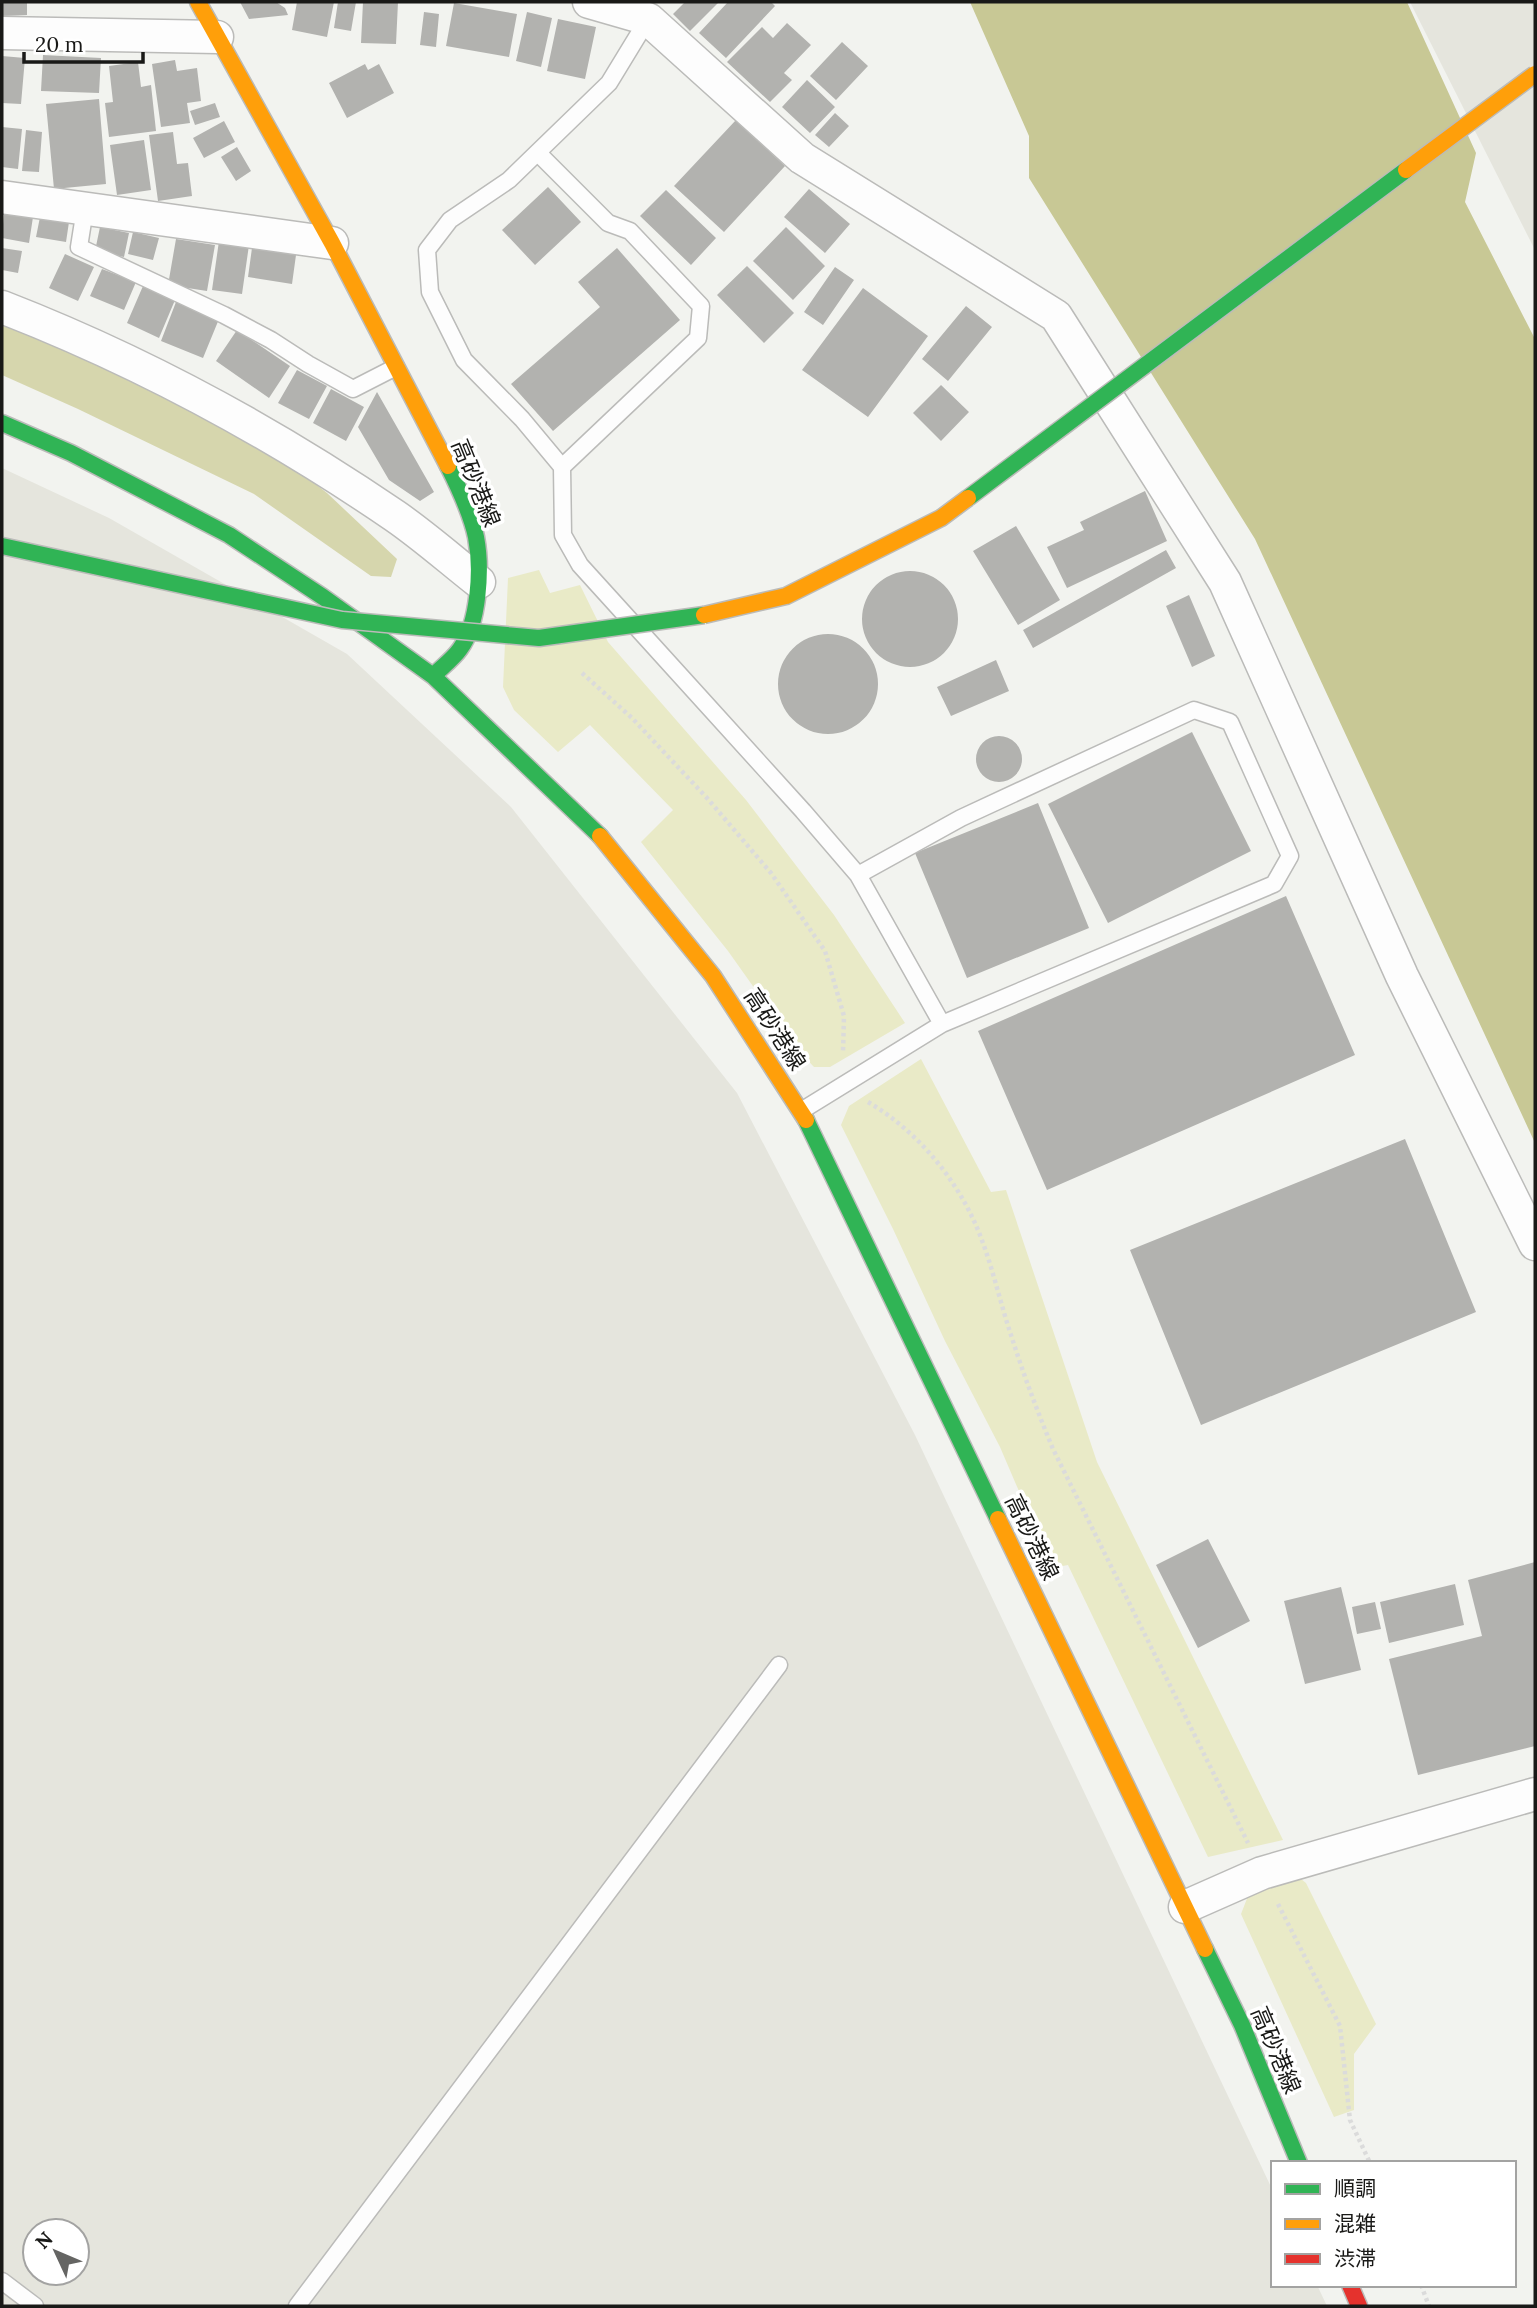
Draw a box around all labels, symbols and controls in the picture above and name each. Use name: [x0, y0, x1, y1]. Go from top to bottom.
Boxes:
scale bar: [24, 21, 144, 65]
text: 20 m: [35, 31, 84, 58]
street label: 高砂港線: [446, 435, 507, 531]
street label: 高砂港線: [738, 982, 813, 1075]
street label: 高砂港線: [999, 1489, 1066, 1584]
street label: 高砂港線: [1245, 2002, 1308, 2098]
legend: [1271, 2161, 1516, 2287]
text: 順調: [1334, 2175, 1376, 2202]
text: 混雑: [1334, 2210, 1376, 2237]
north arrow: [21, 2217, 91, 2287]
text: N: [30, 2226, 58, 2254]
text: 渋滞: [1334, 2245, 1376, 2272]

